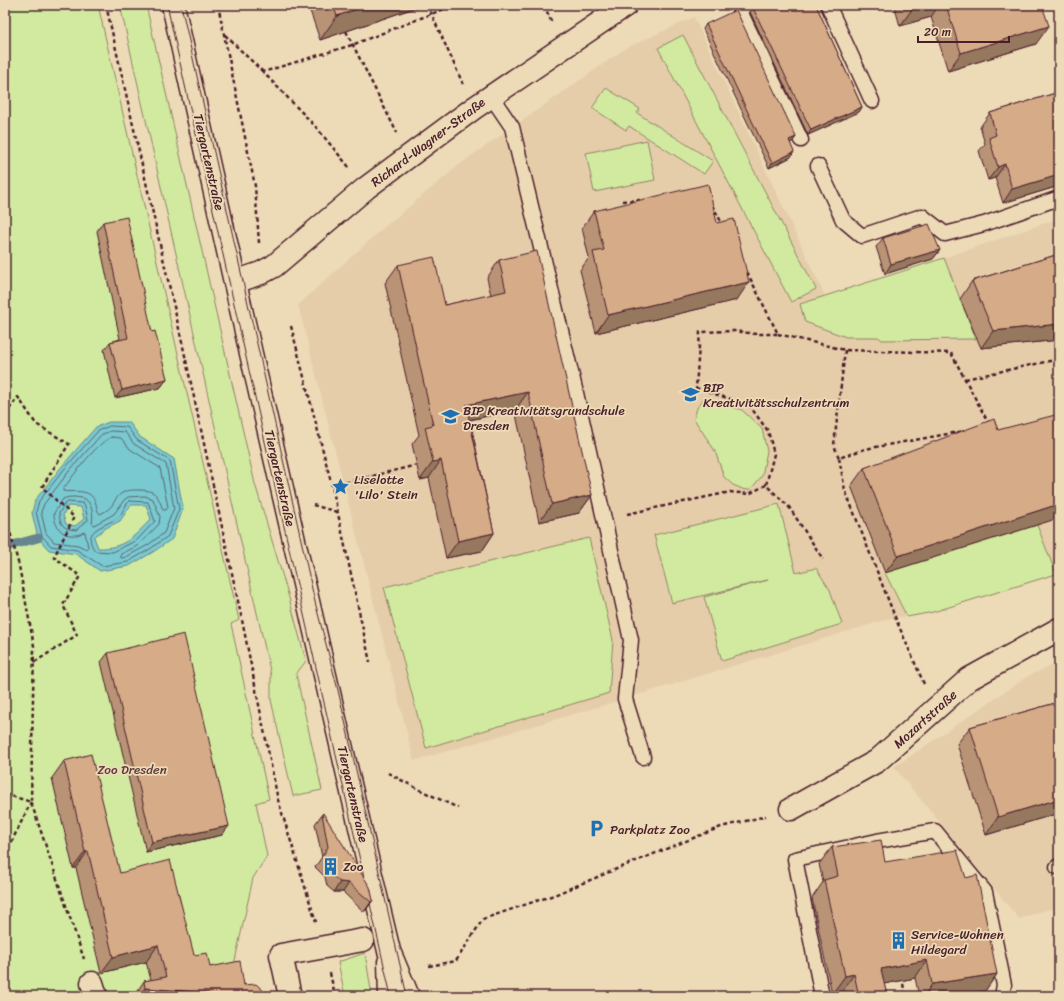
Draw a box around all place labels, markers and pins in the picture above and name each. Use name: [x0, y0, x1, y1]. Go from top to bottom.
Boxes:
place label: BIP Kreativitätsschulzentrum: [703, 376, 849, 414]
school or university icon: BIP Kreativitätsschulzentrum: [680, 384, 700, 404]
place label: BIP Kreativitätsgrundschule Dresden: [463, 399, 625, 437]
school or university icon: BIP Kreativitätsgrundschule Dresden: [440, 407, 460, 427]
place label: Liselotte 'Lilo' Stein: [354, 468, 418, 506]
place icon: Liselotte 'Lilo' Stein: [331, 476, 351, 496]
place label: Parkplatz Zoo: [610, 818, 690, 841]
parking icon: Parkplatz Zoo: [587, 819, 607, 839]
place label: Zoo: [343, 855, 364, 878]
building icon: Zoo: [320, 856, 340, 876]
place label: Service-Wohnen Hildegard: [911, 923, 1004, 961]
building icon: Service-Wohnen Hildegard: [888, 931, 908, 951]

